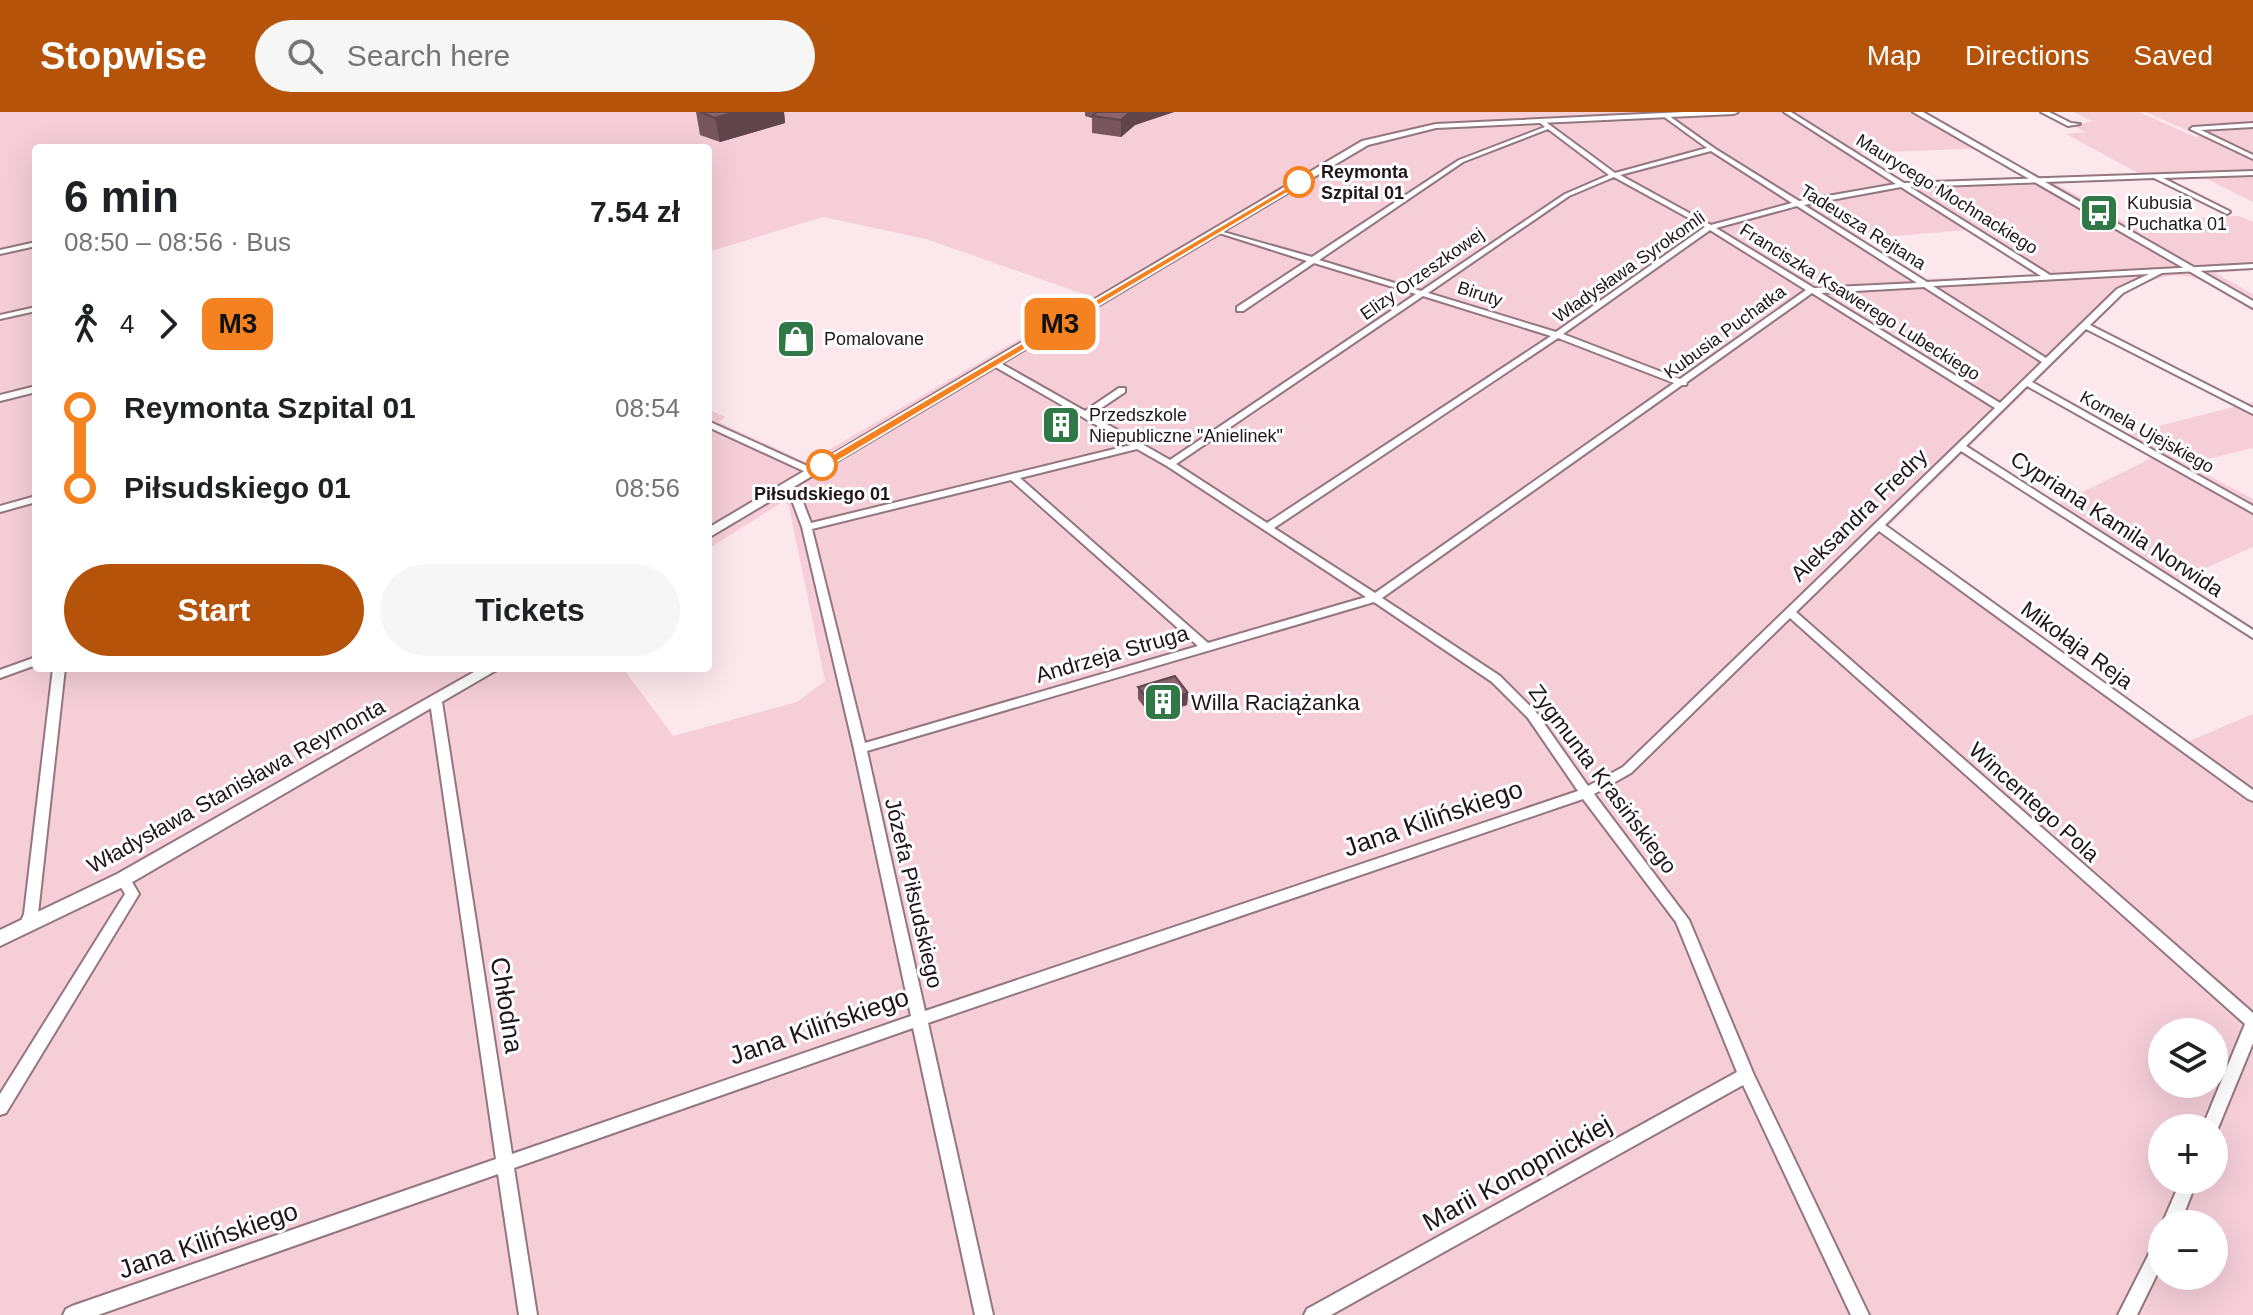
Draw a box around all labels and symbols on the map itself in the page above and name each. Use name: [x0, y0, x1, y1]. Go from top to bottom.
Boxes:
street label: Maurycego Mochnackiego: [1853, 130, 2041, 258]
place label: Reymonta Szpital 01: [1321, 162, 1409, 203]
marker: Reymonta Szpital 01: [1284, 167, 1314, 197]
street label: Tadeusza Rejtana: [1797, 180, 1930, 274]
bus stop icon: Kubusia Puchatka 01: [2078, 192, 2120, 234]
place label: Kubusia Puchatka 01: [2127, 193, 2227, 234]
street label: Władysława Syrokomli: [1550, 207, 1708, 327]
street label: Franciszka Ksawerego Lubeckiego: [1736, 220, 1984, 384]
street label: Elizy Orzeszkowej: [1356, 224, 1488, 324]
street label: Biruty: [1455, 277, 1505, 311]
street label: Kubusia Puchatka: [1660, 281, 1790, 383]
line badge: M3: [1024, 298, 1096, 350]
shop icon: Pomalovane: [775, 318, 817, 360]
place label: Pomalovane: [824, 329, 924, 349]
street label: Kornela Ujejskiego: [2077, 387, 2217, 477]
building icon: Przedszkole Niepubliczne "Anielinek": [1040, 404, 1082, 446]
place label: Przedszkole Niepubliczne "Anielinek": [1089, 405, 1283, 446]
street label: Aleksandra Fredry: [1786, 444, 1932, 586]
street label: Cypriana Kamila Norwida: [2006, 446, 2229, 602]
marker: Piłsudskiego 01: [807, 450, 837, 480]
place label: Piłsudskiego 01: [754, 484, 890, 504]
street label: Mikołaja Reja: [2016, 596, 2138, 694]
street label: Andrzeja Struga: [1033, 620, 1192, 688]
street label: Zygmunta Krasińskiego: [1524, 680, 1682, 878]
building icon: Willa Raciążanka: [1142, 681, 1184, 723]
place label: Willa Raciążanka: [1191, 690, 1360, 715]
street label: Władysława Stanisława Reymonta: [83, 693, 390, 878]
street label: Wincentego Pola: [1964, 737, 2105, 867]
street label: Jana Kilińskiego: [1339, 773, 1527, 863]
street label: Józefa Piłsudskiego: [880, 795, 948, 991]
street label: Chłodna: [485, 955, 529, 1056]
street label: Jana Kilińskiego: [725, 981, 913, 1071]
street label: Marii Konopnickiej: [1417, 1109, 1617, 1237]
street label: Jana Kilińskiego: [114, 1195, 302, 1285]

